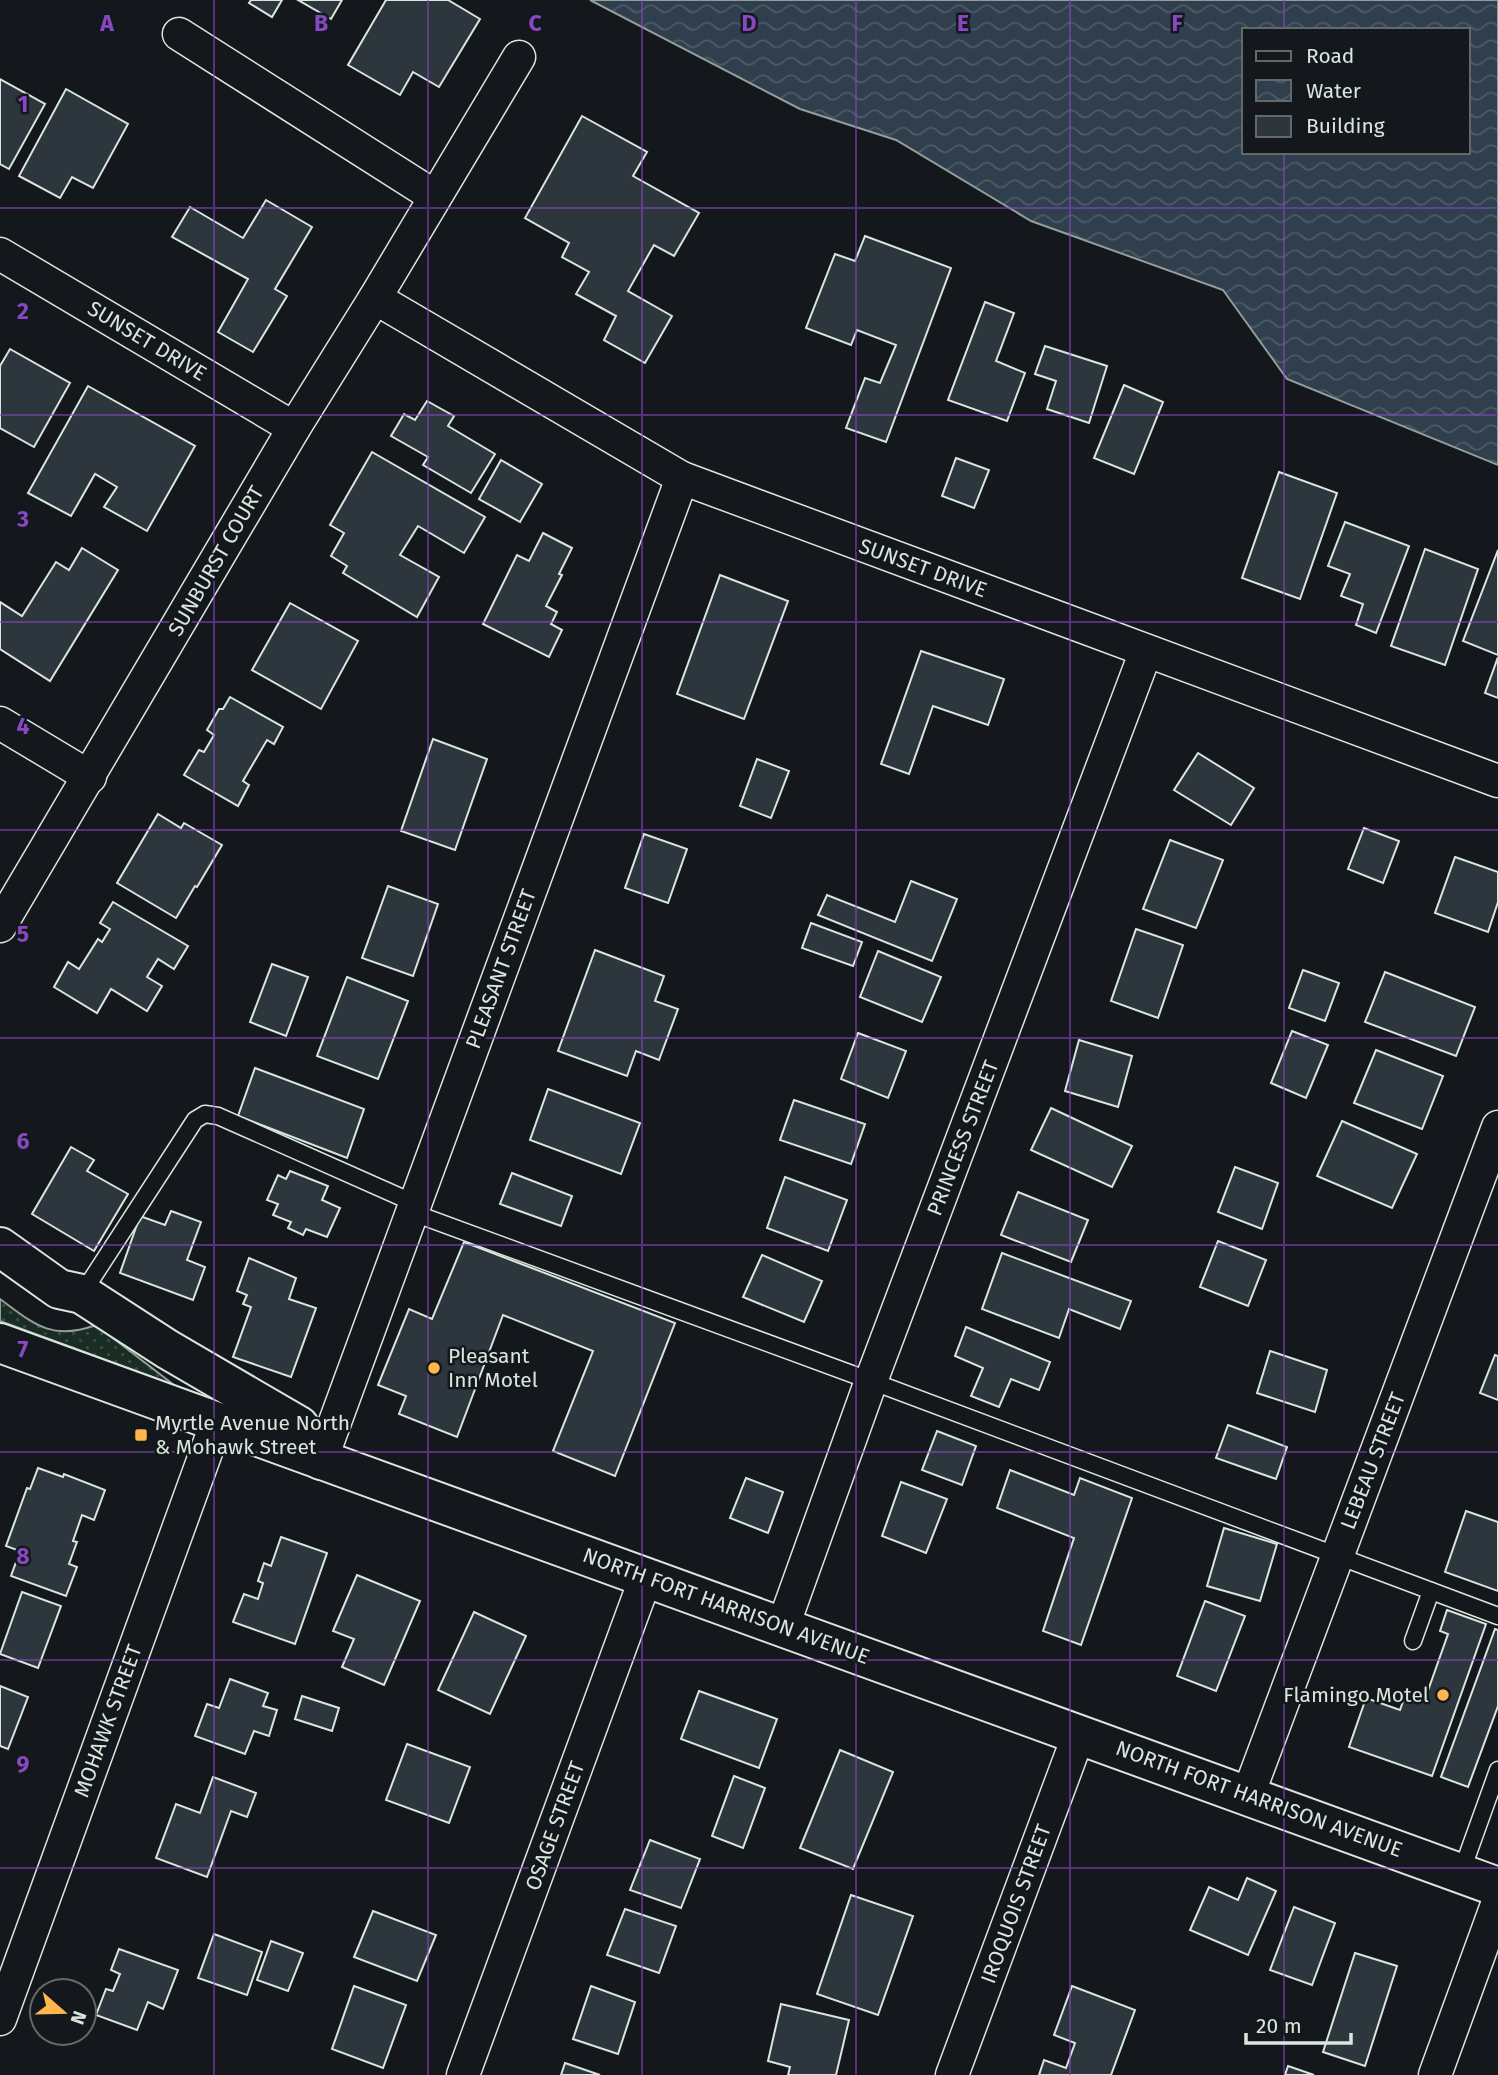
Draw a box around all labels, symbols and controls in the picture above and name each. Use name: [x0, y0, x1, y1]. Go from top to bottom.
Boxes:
text: A: [99, 9, 114, 37]
text: B: [314, 9, 328, 37]
text: C: [528, 9, 542, 37]
text: D: [742, 9, 757, 37]
text: E: [957, 9, 969, 37]
text: F: [1171, 9, 1183, 37]
legend: [1242, 28, 1470, 154]
text: Road: [1306, 43, 1354, 69]
text: Water: [1306, 78, 1361, 104]
text: 1: [18, 90, 28, 118]
text: Building: [1306, 113, 1385, 139]
street label: SUNSET DRIVE: [83, 295, 211, 387]
text: 2: [17, 297, 29, 325]
street label: SUNBURST COURT: [162, 481, 270, 641]
text: 3: [16, 505, 29, 533]
street label: SUNSET DRIVE: [856, 533, 990, 603]
text: 4: [17, 712, 30, 740]
street label: PLEASANT STREET: [460, 886, 542, 1052]
text: 5: [17, 920, 29, 948]
street label: PRINCESS STREET: [921, 1057, 1005, 1219]
text: 6: [17, 1127, 30, 1155]
text: 7: [18, 1335, 29, 1363]
place label: Pleasant Inn Motel: [448, 1343, 538, 1393]
marker: Pleasant Inn Motel: [426, 1360, 442, 1376]
street label: LEBEAU STREET: [1335, 1389, 1411, 1533]
place label: Myrtle Avenue North & Mohawk Street: [155, 1410, 350, 1460]
marker: Myrtle Avenue North & Mohawk Street: [133, 1427, 149, 1443]
text: 8: [16, 1542, 30, 1570]
street label: NORTH FORT HARRISON AVENUE: [579, 1542, 873, 1670]
street label: MOHAWK STREET: [68, 1641, 148, 1801]
place label: Flamingo Motel: [1283, 1682, 1429, 1708]
marker: Flamingo Motel: [1435, 1687, 1451, 1703]
street label: NORTH FORT HARRISON AVENUE: [1112, 1735, 1406, 1863]
text: 9: [17, 1750, 30, 1778]
street label: OSAGE STREET: [520, 1758, 590, 1894]
street label: IROQUOIS STREET: [975, 1821, 1057, 1987]
north arrow: [28, 1977, 98, 2047]
scale bar: [1246, 2002, 1351, 2046]
text: N: [66, 2008, 91, 2028]
text: 20 m: [1256, 2013, 1302, 2039]

